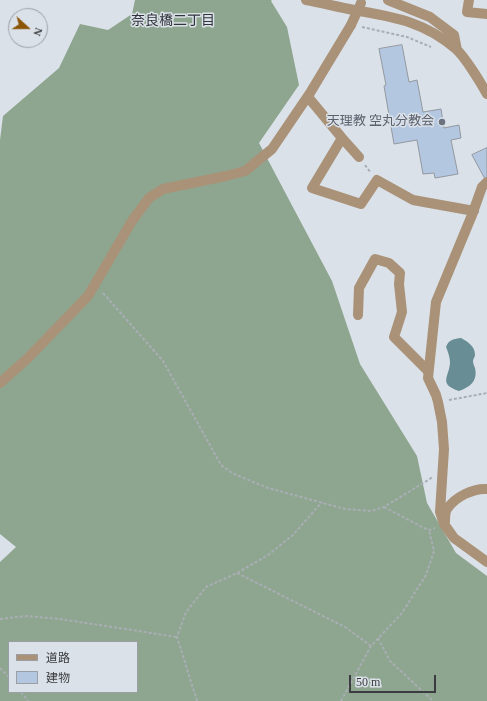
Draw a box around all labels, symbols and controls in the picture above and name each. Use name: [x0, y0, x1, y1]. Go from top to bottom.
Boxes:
north arrow: [8, 8, 48, 48]
district label: 奈良橋二丁目: [131, 13, 215, 29]
text: N: [31, 26, 45, 38]
place label: 天理教 空丸分教会: [327, 114, 434, 130]
marker: 天理教 空丸分教会: [437, 117, 447, 127]
legend: [8, 641, 138, 693]
text: 道路: [46, 651, 70, 665]
scale bar: [351, 667, 438, 693]
text: 建物: [46, 671, 70, 685]
text: 50 m: [356, 675, 380, 689]

